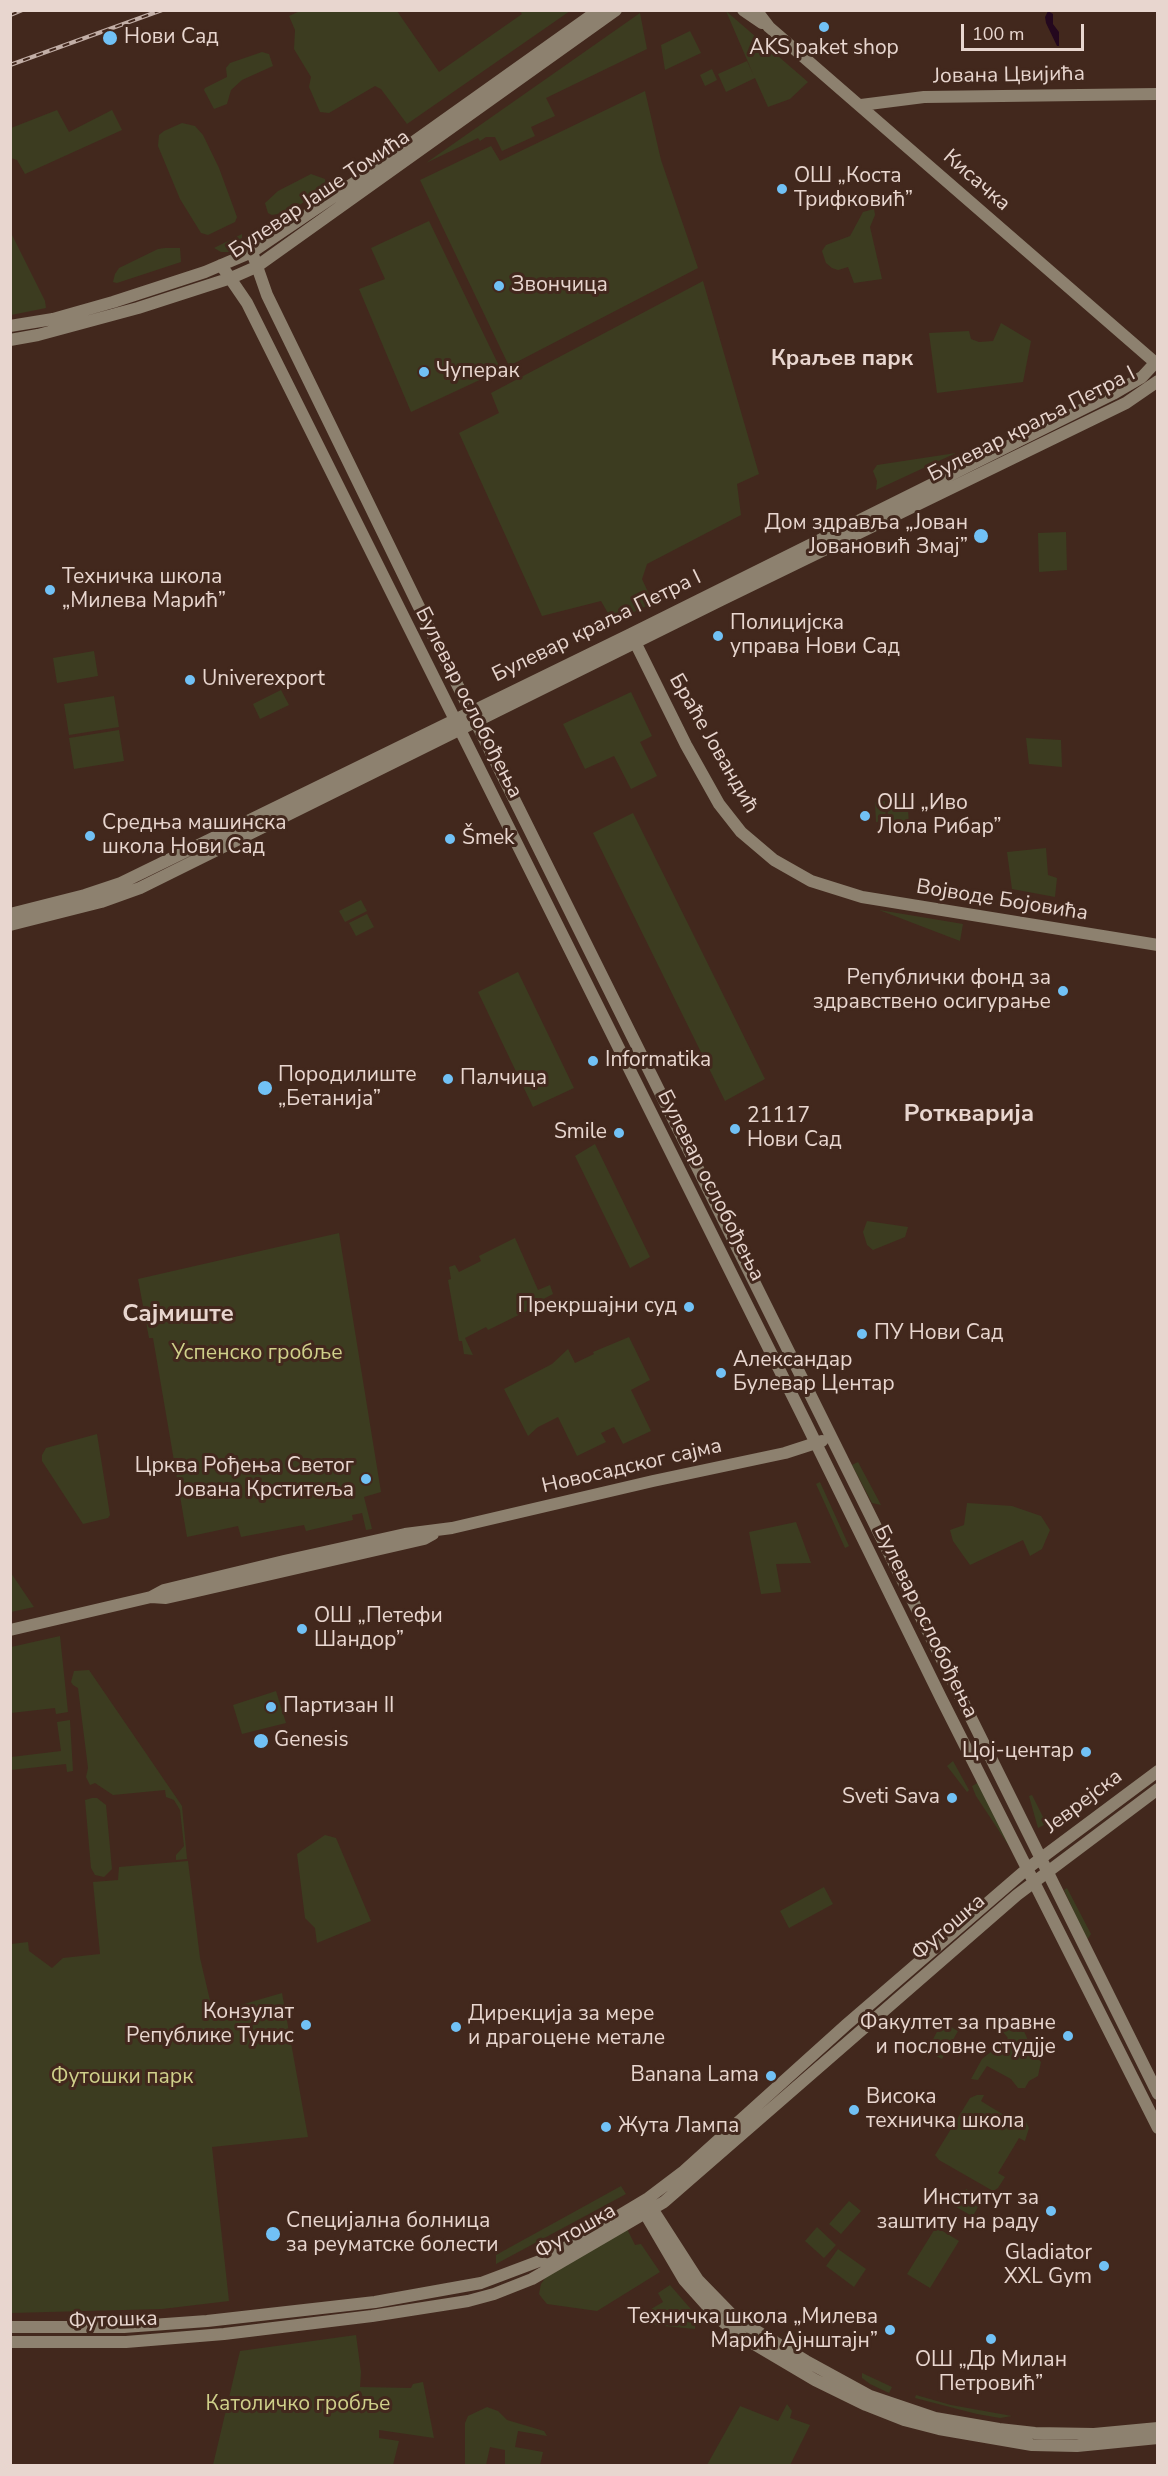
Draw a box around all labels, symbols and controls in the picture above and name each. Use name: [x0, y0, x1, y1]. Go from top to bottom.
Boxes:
scale bar: [964, 12, 1087, 50]
marker: AKS paket shop: [817, 20, 831, 34]
text: 100 m: [972, 22, 1024, 46]
place label: Нови Сад: [124, 25, 219, 51]
marker: Нови Сад: [101, 29, 119, 47]
place label: AKS paket shop: [749, 36, 899, 62]
street label: Јована Цвијића: [933, 62, 1085, 90]
street label: Булевар Јаше Томића: [225, 125, 415, 265]
street label: Кисачка: [937, 145, 1015, 217]
place label: ОШ „Коста Трифковић”: [794, 164, 913, 214]
marker: ОШ „Коста Трифковић”: [775, 182, 789, 196]
place label: Звончица: [511, 273, 608, 299]
marker: Звончица: [492, 279, 506, 293]
district label: Краљев парк: [771, 347, 913, 373]
place label: Чуперак: [436, 359, 520, 385]
street label: Булевар краља Петра I: [924, 362, 1140, 488]
marker: Чуперак: [417, 365, 431, 379]
place label: Дом здравља „Јован Јовановић Змај”: [764, 511, 968, 561]
marker: Дом здравља „Јован Јовановић Змај”: [972, 527, 990, 545]
place label: Техничка школа „Милева Марић”: [62, 565, 226, 615]
street label: Булевар краља Петра I: [488, 565, 706, 689]
marker: Техничка школа „Милева Марић”: [43, 583, 57, 597]
street label: Булевар ослобођења: [409, 603, 527, 803]
place label: Полицијска управа Нови Сад: [730, 611, 900, 661]
marker: Полицијска управа Нови Сад: [711, 629, 725, 643]
place label: Univerexport: [202, 667, 325, 693]
street label: Браће Јовандић: [663, 670, 763, 818]
marker: Univerexport: [183, 673, 197, 687]
place label: ОШ „Иво Лола Рибар”: [877, 791, 1001, 841]
marker: ОШ „Иво Лола Рибар”: [858, 809, 872, 823]
place label: Средња машинска школа Нови Сад: [102, 811, 286, 861]
place label: Šmek: [462, 826, 515, 852]
marker: Средња машинска школа Нови Сад: [83, 829, 97, 843]
marker: Šmek: [443, 832, 457, 846]
street label: Војводе Бојовића: [914, 875, 1090, 927]
place label: Републички фонд за здравствено осигурање: [813, 966, 1051, 1016]
marker: Републички фонд за здравствено осигурање: [1056, 984, 1070, 998]
place label: Informatika: [605, 1048, 711, 1074]
marker: Informatika: [586, 1054, 600, 1068]
place label: Породилиште „Бетанија”: [278, 1063, 417, 1113]
place label: Палчица: [460, 1066, 547, 1092]
marker: Палчица: [441, 1072, 455, 1086]
marker: Породилиште „Бетанија”: [256, 1079, 274, 1097]
street label: Булевар ослобођења: [651, 1086, 769, 1286]
district label: Роткварија: [904, 1101, 1034, 1129]
place label: 21117 Нови Сад: [747, 1104, 842, 1154]
place label: Smile: [554, 1120, 607, 1146]
marker: 21117 Нови Сад: [728, 1122, 742, 1136]
marker: Smile: [612, 1126, 626, 1140]
place label: Прекршајни суд: [517, 1294, 677, 1320]
marker: Прекршајни суд: [682, 1300, 696, 1314]
district label: Сајмиште: [122, 1301, 234, 1329]
place label: ПУ Нови Сад: [874, 1321, 1003, 1347]
marker: ПУ Нови Сад: [855, 1327, 869, 1341]
park label: Успенско гробље: [171, 1341, 343, 1367]
place label: Александар Булевар Центар: [733, 1348, 895, 1398]
marker: Александар Булевар Центар: [714, 1366, 728, 1380]
street label: Новосадског сајма: [540, 1434, 724, 1500]
place label: Црква Рођења Светог Јована Крститеља: [135, 1454, 354, 1504]
marker: Црква Рођења Светог Јована Крститеља: [359, 1472, 373, 1486]
street label: Булевар ослобођења: [867, 1522, 983, 1722]
place label: ОШ „Петефи Шандор”: [314, 1604, 443, 1654]
marker: ОШ „Петефи Шандор”: [295, 1622, 309, 1636]
place label: Партизан II: [283, 1694, 394, 1720]
marker: Партизан II: [264, 1700, 278, 1714]
place label: Genesis: [274, 1728, 349, 1754]
marker: Genesis: [252, 1732, 270, 1750]
place label: Цој-центар: [962, 1739, 1074, 1765]
marker: Цој-центар: [1079, 1745, 1093, 1759]
street label: Јеврејска: [1040, 1765, 1128, 1839]
place label: Sveti Sava: [842, 1785, 940, 1811]
marker: Sveti Sava: [945, 1791, 959, 1805]
street label: Футошка: [907, 1889, 991, 1967]
place label: Конзулат Републике Тунис: [126, 2000, 294, 2050]
place label: Дирекција за мере и драгоцене метале: [468, 2002, 665, 2052]
place label: Факултет за правне и пословне студјје: [860, 2011, 1056, 2061]
marker: Конзулат Републике Тунис: [299, 2018, 313, 2032]
marker: Дирекција за мере и драгоцене метале: [449, 2020, 463, 2034]
marker: Факултет за правне и пословне студјје: [1061, 2029, 1075, 2043]
place label: Banana Lama: [631, 2063, 759, 2089]
park label: Футошки парк: [51, 2065, 193, 2091]
marker: Banana Lama: [764, 2069, 778, 2083]
place label: Висока техничка школа: [866, 2085, 1025, 2135]
marker: Висока техничка школа: [847, 2103, 861, 2117]
place label: Жута Лампа: [618, 2114, 739, 2140]
marker: Жута Лампа: [599, 2120, 613, 2134]
place label: Институт за заштиту на раду: [877, 2186, 1039, 2236]
street label: Футошка: [531, 2199, 621, 2265]
marker: Институт за заштиту на раду: [1044, 2204, 1058, 2218]
place label: Специјална болница за реуматске болести: [286, 2209, 499, 2259]
marker: Специјална болница за реуматске болести: [264, 2225, 282, 2243]
place label: Gladiator XXL Gym: [1004, 2241, 1092, 2291]
marker: Gladiator XXL Gym: [1097, 2259, 1111, 2273]
place label: Техничка школа „Милева Марић Ајнштајн”: [628, 2305, 878, 2355]
street label: Футошка: [68, 2307, 158, 2335]
marker: Техничка школа „Милева Марић Ајнштајн”: [883, 2323, 897, 2337]
marker: ОШ „Др Милан Петровић”: [984, 2332, 998, 2346]
place label: ОШ „Др Милан Петровић”: [915, 2348, 1067, 2398]
park label: Католичко гробље: [206, 2392, 390, 2418]

